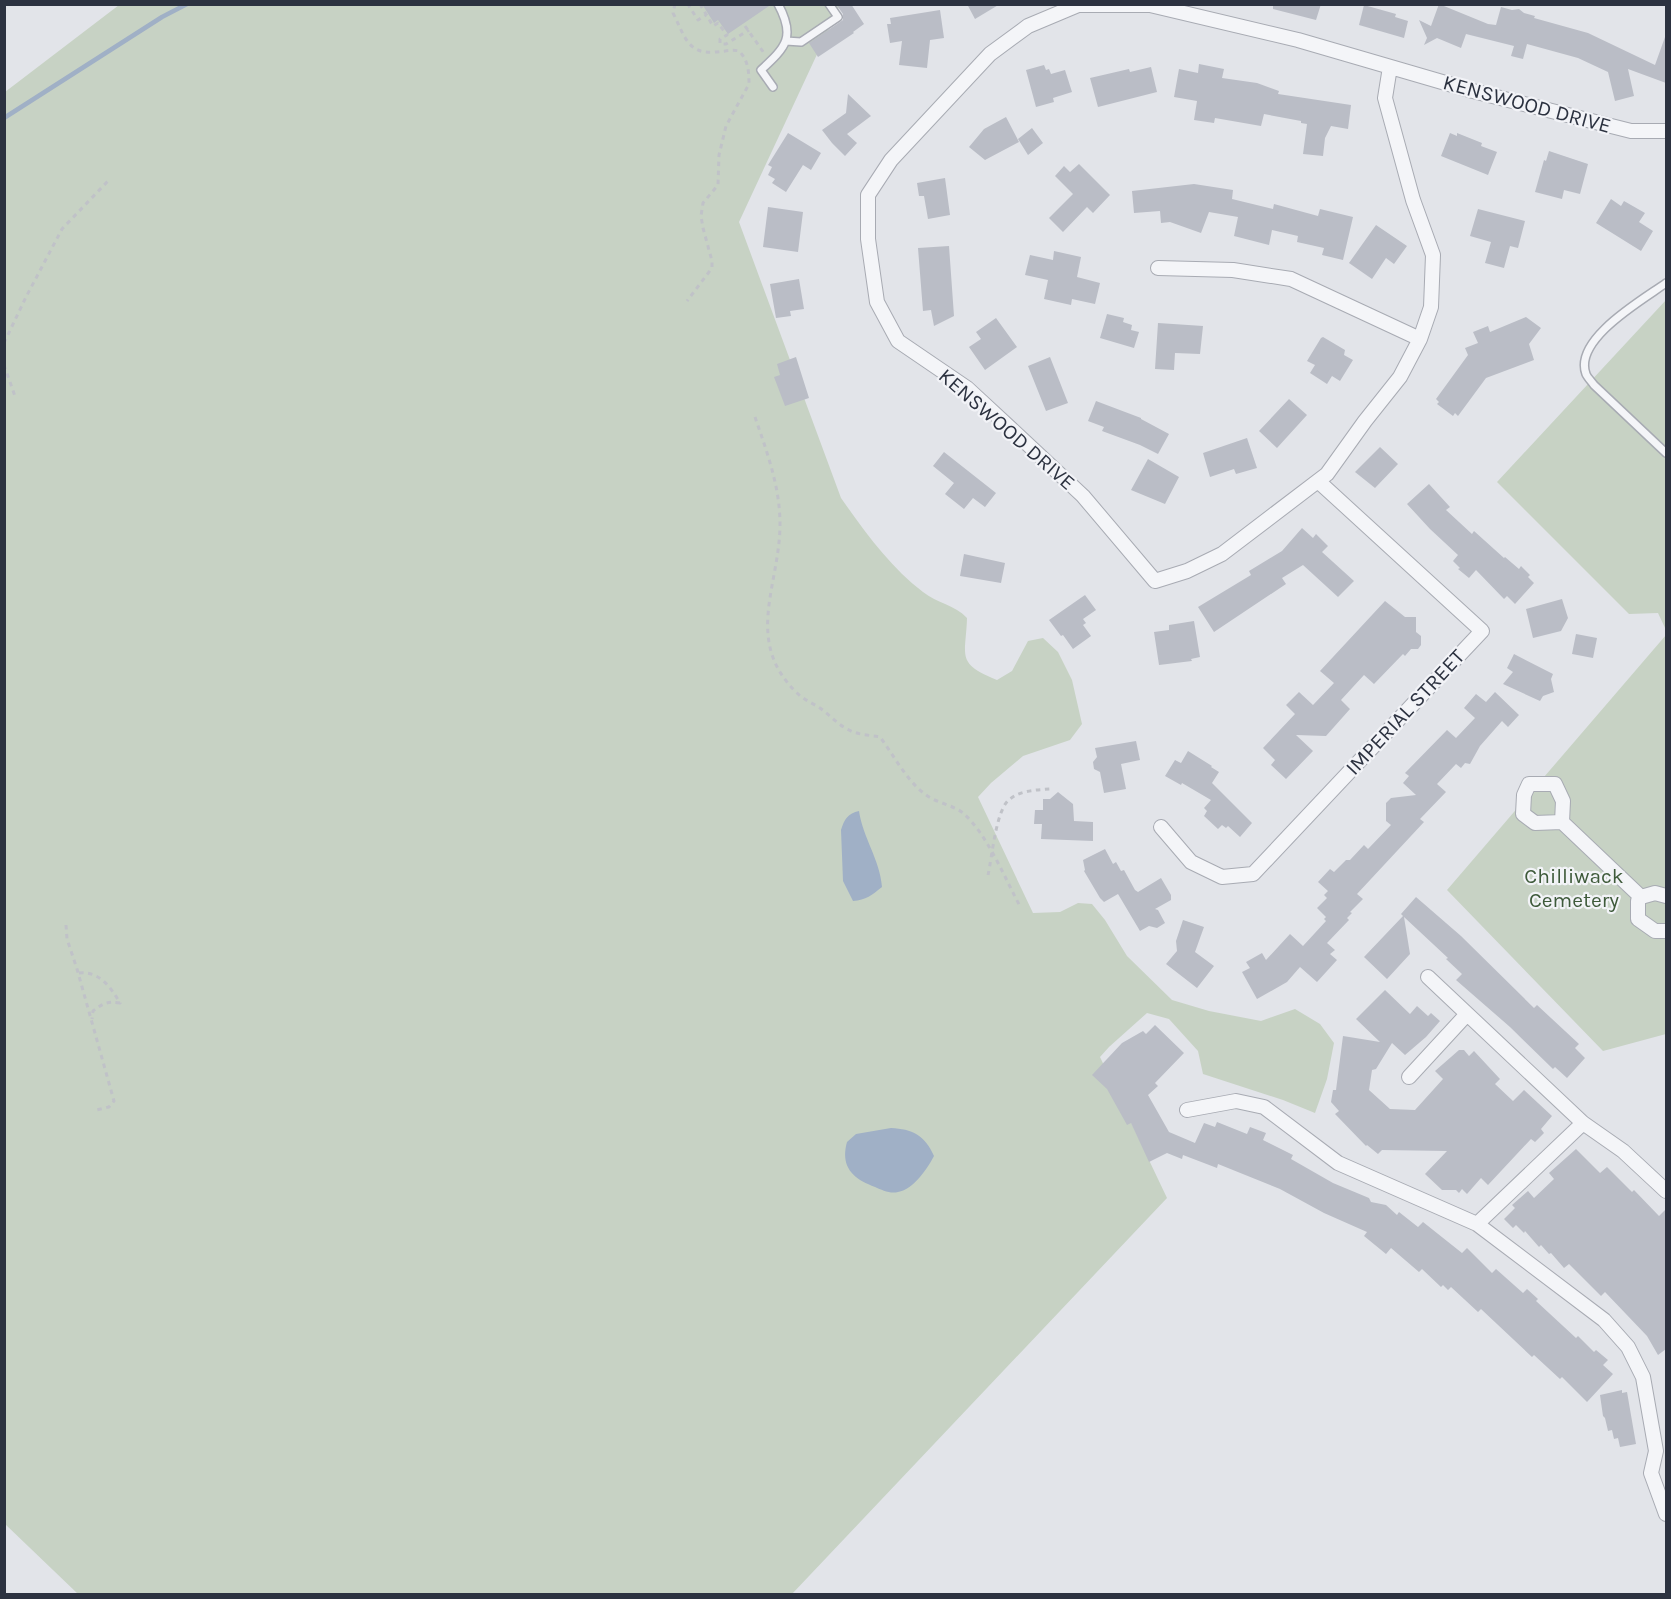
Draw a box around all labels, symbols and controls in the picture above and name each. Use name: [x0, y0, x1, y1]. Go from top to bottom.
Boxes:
street label: KENSWOOD DRIVE: [1441, 70, 1613, 138]
street label: KENSWOOD DRIVE: [934, 363, 1080, 495]
street label: IMPERIAL STREET: [1341, 644, 1470, 780]
park label: Chilliwack Cemetery: [1524, 864, 1624, 912]

